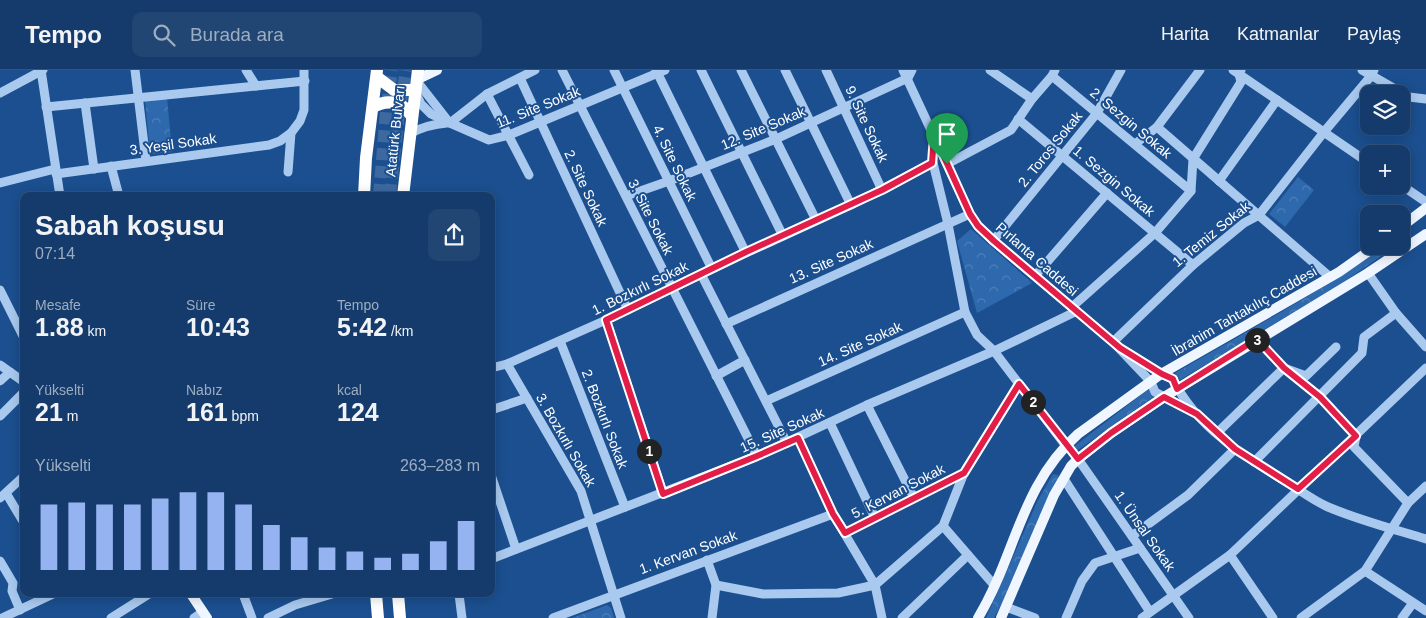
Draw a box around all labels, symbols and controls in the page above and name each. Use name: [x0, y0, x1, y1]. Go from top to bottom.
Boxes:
search box: [132, 12, 482, 57]
text: Tempo: [25, 21, 102, 48]
icon: search: [150, 21, 178, 49]
text: Burada ara: [190, 24, 284, 45]
text: Harita: [1161, 24, 1209, 44]
text: Katmanlar: [1237, 24, 1319, 44]
text: Paylaş: [1347, 24, 1401, 44]
street label: 11. Site Sokak: [494, 82, 583, 131]
street label: 9. Site Sokak: [842, 83, 892, 166]
street label: 2. Sezgin Sokak: [1087, 84, 1176, 162]
street label: Atatürk Bulvarı: [382, 85, 408, 177]
map controls: [1360, 85, 1410, 255]
button: layers: [1360, 85, 1410, 135]
street label: 12. Site Sokak: [718, 103, 809, 153]
street label: 2. Toros Sokak: [1015, 107, 1086, 190]
pin: [926, 113, 968, 164]
icon: arrive: [933, 120, 961, 148]
street label: 4. Site Sokak: [650, 122, 701, 204]
street label: 3. Yeşil Sokak: [129, 130, 218, 158]
street label: 1. Sezgin Sokak: [1070, 142, 1159, 220]
button: +: [1360, 145, 1410, 195]
street label: 2. Site Sokak: [561, 147, 611, 230]
street label: 3. Site Sokak: [625, 177, 677, 258]
street label: 1. Temiz Sokak: [1169, 197, 1254, 270]
button: −: [1360, 205, 1410, 255]
button: share: [428, 209, 480, 261]
text: Sabah koşusu: [35, 210, 225, 241]
street label: Pırlanta Caddesi: [993, 219, 1081, 299]
street label: 13. Site Sokak: [787, 235, 876, 287]
text: 07:14: [35, 245, 75, 262]
street label: 1. Bozkırlı Sokak: [589, 257, 692, 318]
street label: İbrahim Tahtakılıç Caddesi: [1168, 262, 1319, 359]
text: Mesafe: [35, 297, 81, 313]
text: Süre: [186, 297, 216, 313]
text: Tempo: [337, 297, 379, 313]
text: 1.88: [35, 313, 84, 341]
text: 10:43: [186, 313, 250, 341]
text: 5:42: [337, 313, 387, 341]
street label: 14. Site Sokak: [816, 318, 905, 370]
text: km: [84, 323, 106, 339]
text: /km: [387, 323, 414, 339]
pin: 3: [1244, 328, 1270, 352]
text: 3: [1254, 332, 1261, 348]
street label: 2. Bozkırlı Sokak: [579, 367, 632, 472]
text: Yükselti: [35, 382, 84, 398]
text: Nabız: [186, 382, 223, 398]
text: kcal: [337, 382, 362, 398]
pin: 2: [1020, 390, 1046, 414]
street label: 3. Bozkırlı Sokak: [533, 391, 600, 490]
text: 2: [1030, 394, 1037, 410]
text: 21: [35, 398, 63, 426]
text: 161: [186, 398, 228, 426]
text: 124: [337, 398, 379, 426]
street label: 15. Site Sokak: [738, 404, 827, 456]
text: m: [63, 408, 78, 424]
text: bpm: [228, 408, 259, 424]
pin: 1: [636, 438, 662, 464]
text: 1: [646, 443, 653, 459]
text: Yükselti: [35, 457, 91, 474]
text: 263–283 m: [400, 457, 480, 474]
street label: 5. Kervan Sokak: [849, 460, 948, 521]
street label: 1. Ünsal Sokak: [1111, 487, 1180, 575]
street label: 1. Kervan Sokak: [637, 527, 740, 577]

